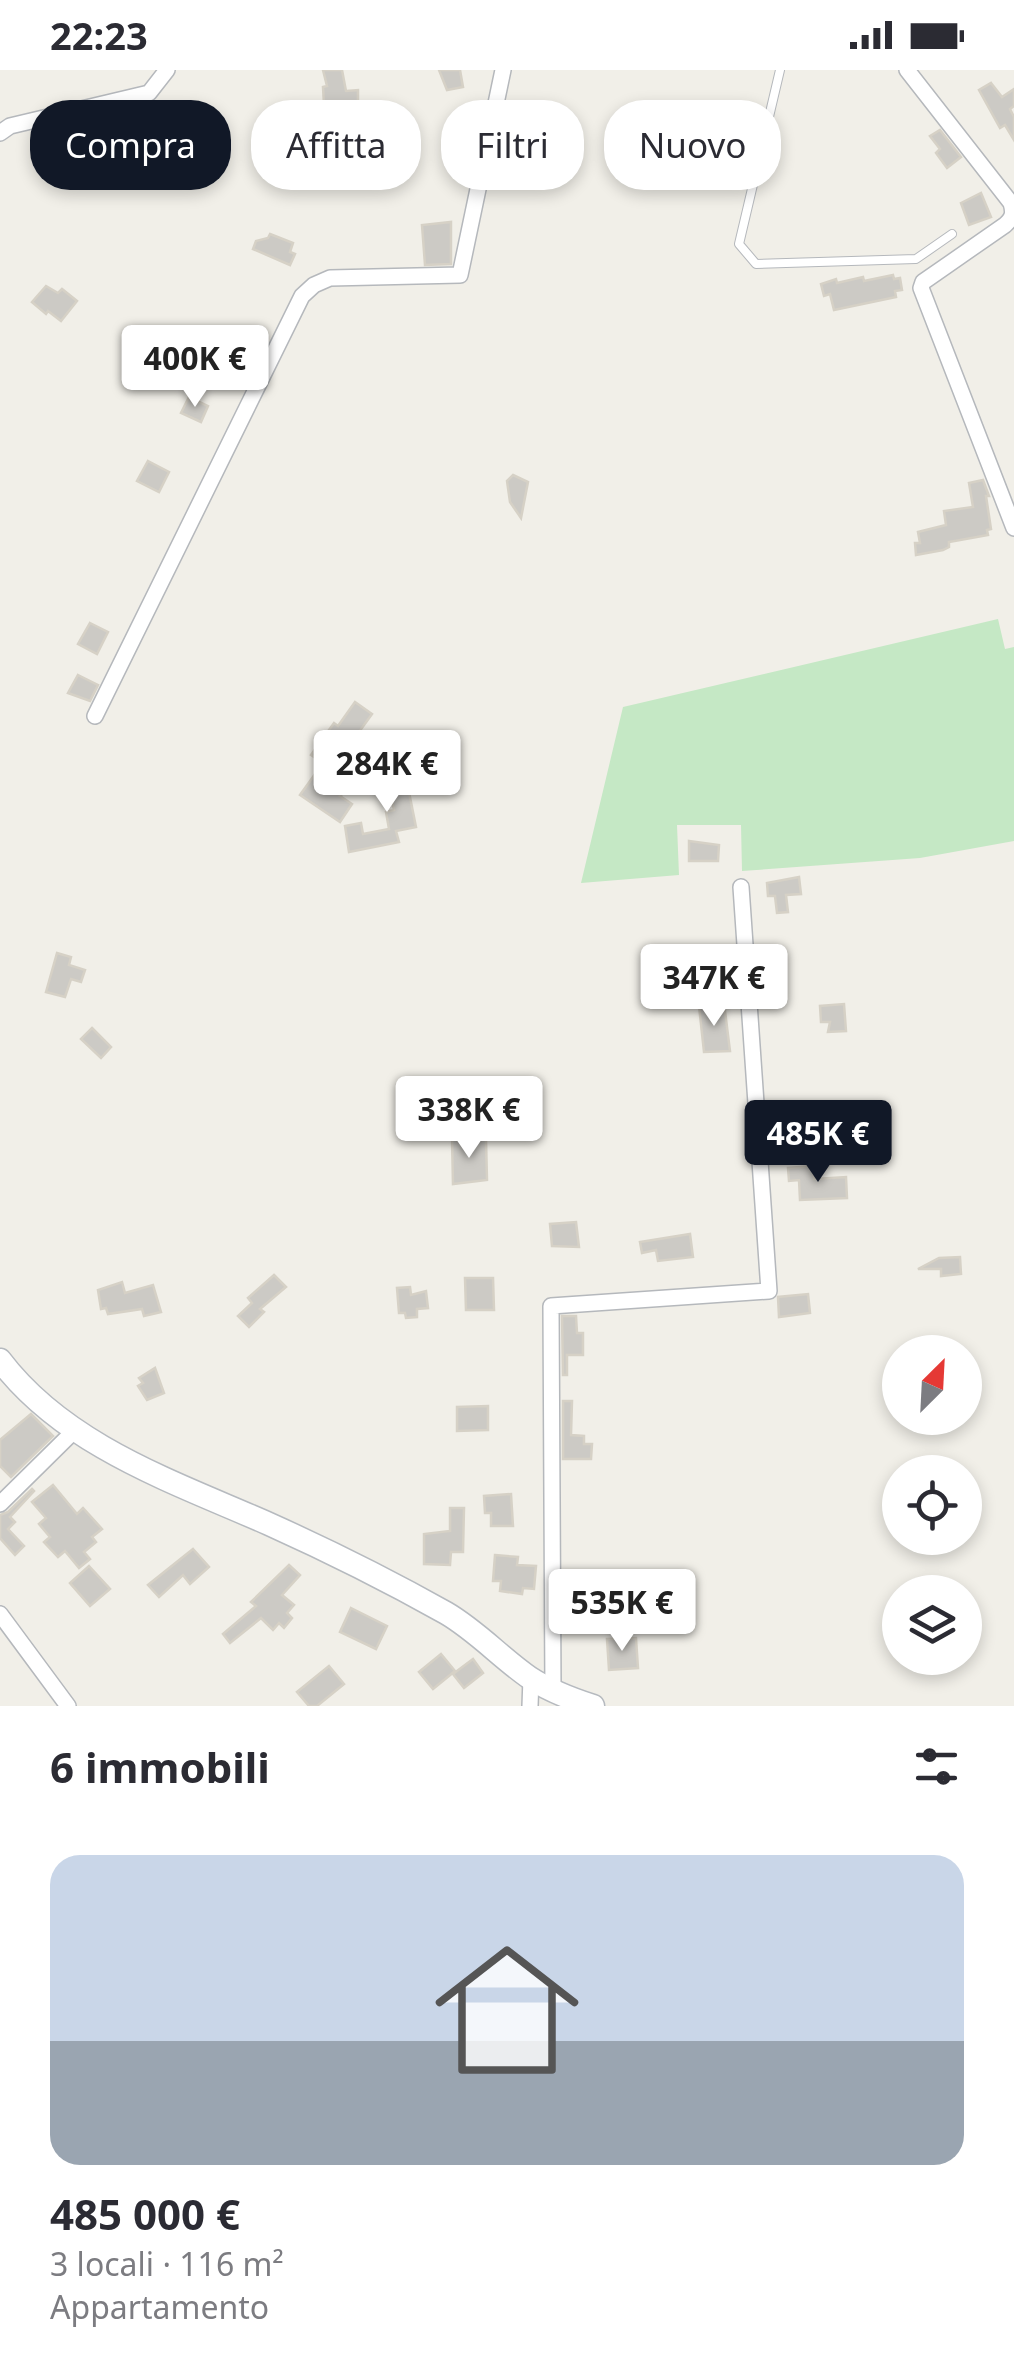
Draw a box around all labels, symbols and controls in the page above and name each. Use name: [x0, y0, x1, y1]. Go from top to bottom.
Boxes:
text: 22:23: [50, 9, 148, 61]
chip: Compra: [30, 100, 231, 190]
chip: Affitta: [251, 100, 421, 190]
chip: Filtri: [441, 100, 584, 190]
chip: Nuovo: [604, 100, 781, 190]
pin: 400K €: [114, 325, 276, 410]
text: 400K €: [144, 336, 246, 379]
pin: 284K €: [306, 730, 468, 815]
text: 284K €: [336, 741, 438, 784]
pin: 347K €: [633, 944, 795, 1029]
text: 347K €: [663, 955, 765, 998]
pin: 338K €: [388, 1076, 550, 1161]
text: 338K €: [418, 1087, 520, 1130]
pin: 485K €: [737, 1100, 899, 1185]
text: 485K €: [767, 1111, 869, 1154]
north arrow: [882, 1335, 982, 1435]
map controls: [882, 1335, 982, 1675]
button: locate: [882, 1455, 982, 1555]
pin: 535K €: [541, 1569, 703, 1654]
button: layers: [882, 1575, 982, 1675]
text: 535K €: [571, 1580, 673, 1623]
text: 6 immobili: [50, 1738, 270, 1795]
icon: filters: [909, 1739, 964, 1794]
icon: home: [417, 1920, 597, 2100]
text: 485 000 €: [50, 2185, 240, 2242]
text: 3 locali · 116 m²: [50, 2242, 284, 2285]
text: Appartamento: [50, 2285, 269, 2328]

